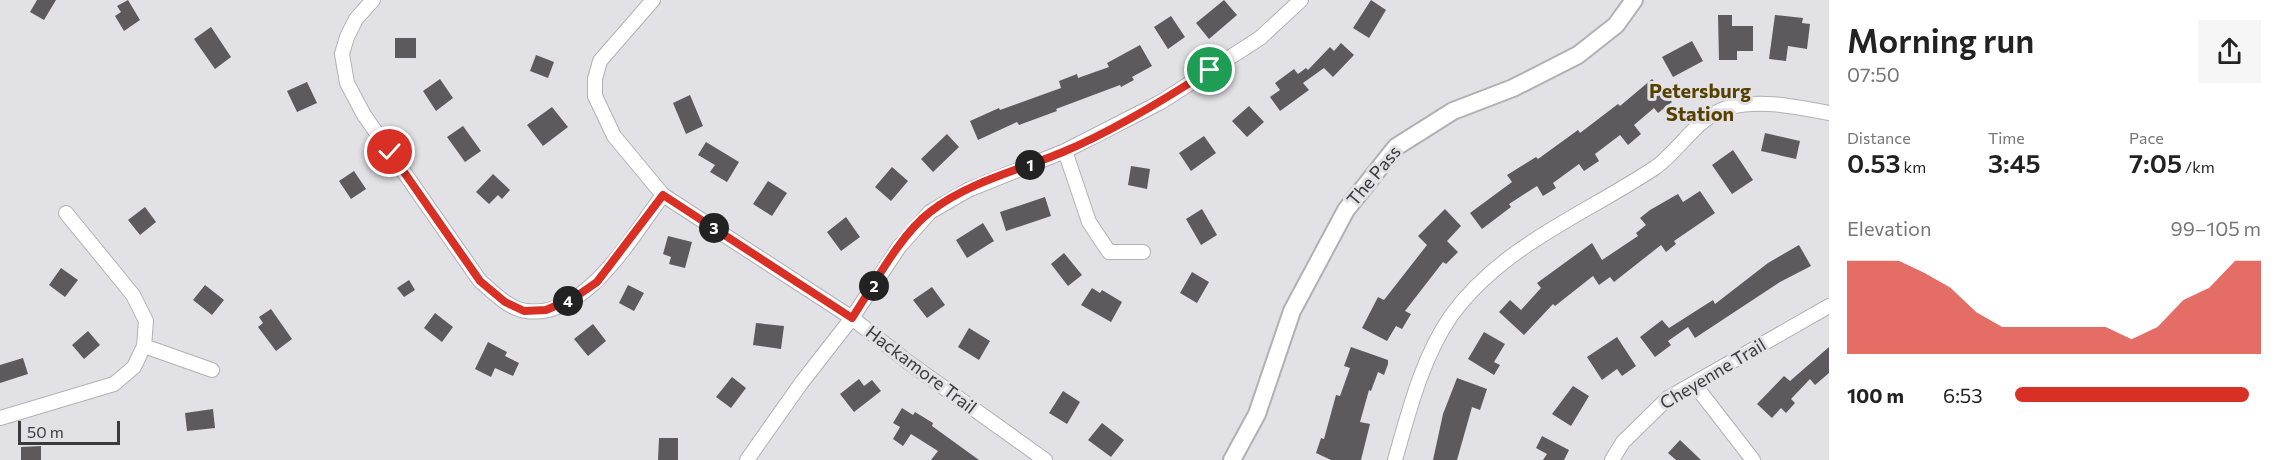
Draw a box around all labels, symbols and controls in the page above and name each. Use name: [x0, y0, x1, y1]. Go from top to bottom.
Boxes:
text: Morning run: [1847, 19, 2034, 60]
button: share: [2198, 20, 2261, 83]
pin: [1184, 44, 1235, 95]
icon: arrive: [1193, 53, 1226, 86]
text: 07:50: [1847, 62, 1900, 86]
district label: Petersburg Station: [1649, 78, 1751, 125]
pin: [364, 126, 415, 177]
text: Distance: [1847, 128, 1911, 147]
text: Time: [1988, 128, 2025, 147]
text: Pace: [2129, 128, 2164, 147]
icon: check: [373, 135, 406, 168]
street label: The Pass: [1342, 141, 1405, 210]
text: 0.53: [1847, 147, 1901, 178]
text: 3:45: [1988, 147, 2041, 178]
text: 7:05: [2129, 147, 2182, 178]
pin: 1: [1015, 150, 1045, 180]
text: 1: [1026, 155, 1034, 174]
text: km: [1901, 157, 1926, 176]
text: /km: [2182, 157, 2215, 176]
pin: 3: [699, 213, 729, 243]
text: Elevation: [1847, 216, 1932, 240]
text: 99–105 m: [2171, 216, 2261, 240]
text: 3: [709, 218, 719, 237]
pin: 2: [859, 271, 889, 301]
text: 2: [869, 276, 879, 295]
pin: 4: [553, 286, 583, 316]
text: 4: [563, 291, 573, 310]
street label: Hackamore Trail: [862, 320, 981, 418]
street label: Cheyenne Trail: [1656, 333, 1769, 413]
text: 100 m: [1847, 383, 1904, 407]
text: 6:53: [1943, 383, 1983, 407]
scale bar: [18, 418, 120, 446]
text: 50 m: [27, 422, 64, 441]

